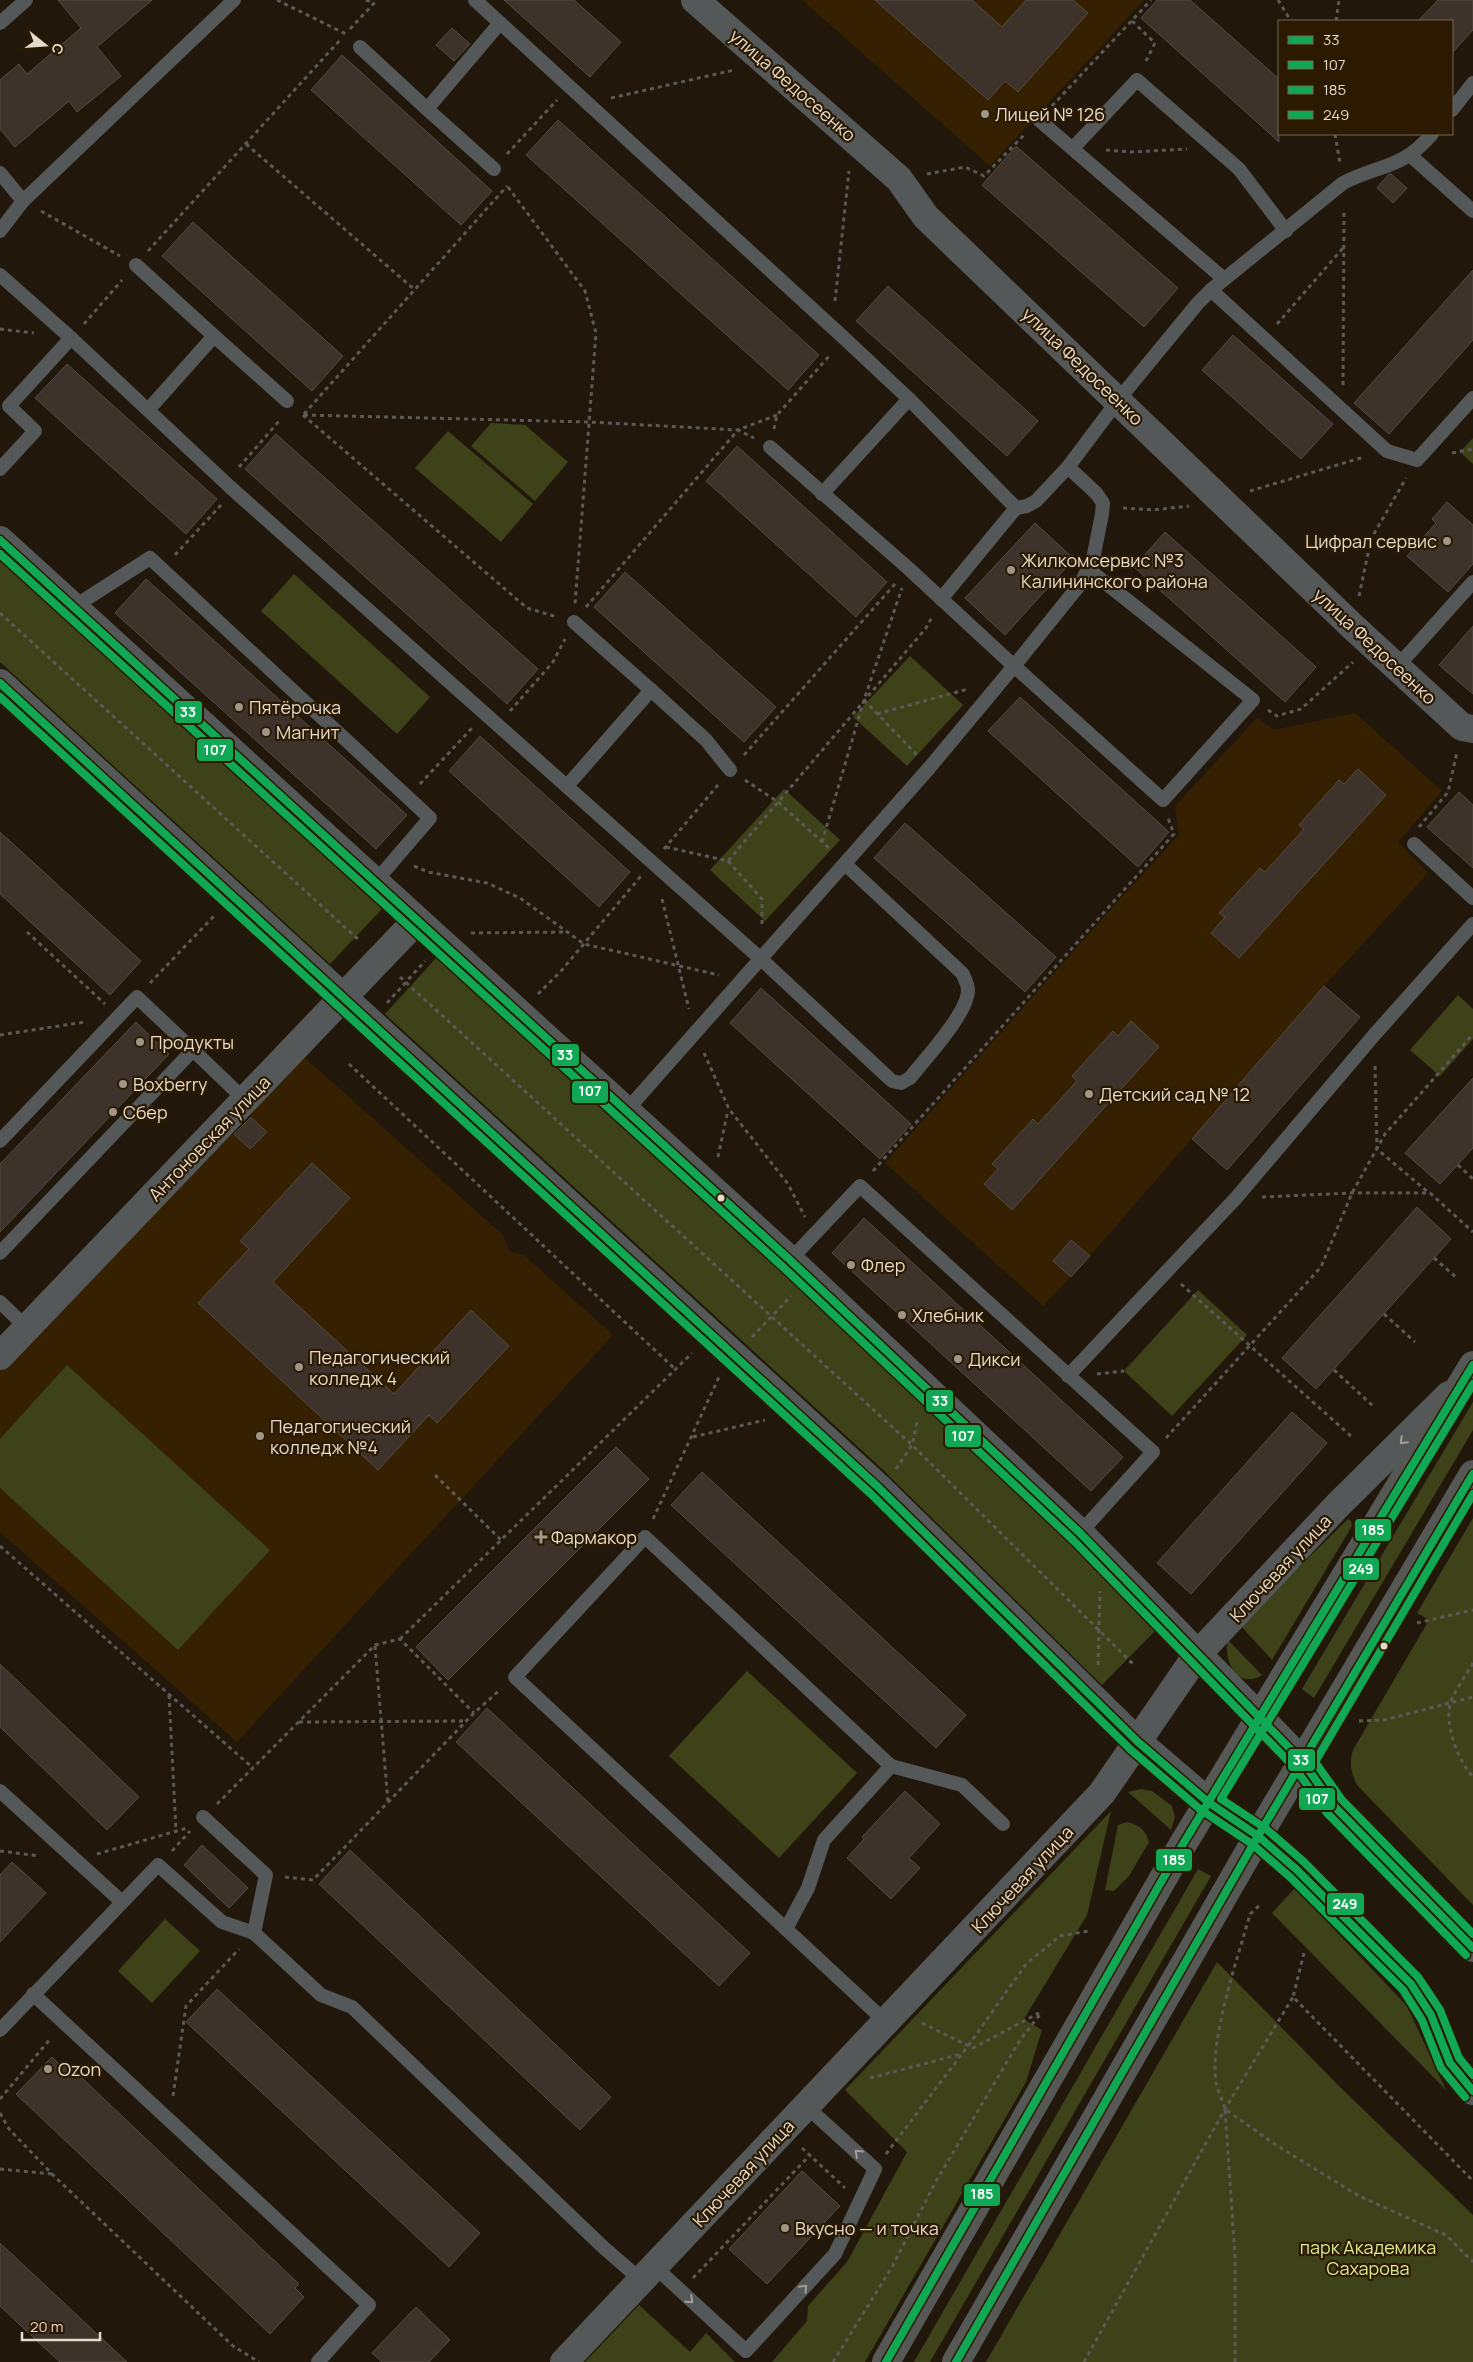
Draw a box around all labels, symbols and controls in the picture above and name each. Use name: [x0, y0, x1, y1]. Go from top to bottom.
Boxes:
north arrow: [20, 20, 70, 70]
legend: [1278, 20, 1453, 135]
street label: улица Федосеенко: [725, 23, 861, 147]
text: 33: [1323, 29, 1340, 50]
text: С: [47, 41, 69, 57]
text: 107: [1323, 54, 1346, 75]
text: 185: [1323, 79, 1346, 100]
place label: Лицей № 126: [995, 102, 1105, 126]
text: 249: [1323, 104, 1349, 125]
marker: Лицей № 126: [979, 108, 991, 120]
street label: улица Федосеенко: [1017, 302, 1149, 430]
place label: Цифрал сервис: [1305, 529, 1437, 553]
marker: Цифрал сервис: [1441, 535, 1453, 547]
place label: Жилкомсервис №3 Калининского района: [1021, 548, 1208, 593]
marker: Жилкомсервис №3 Калининского района: [1005, 564, 1017, 576]
street label: улица Федосеенко: [1308, 583, 1442, 709]
place label: Пятёрочка: [249, 695, 341, 719]
line badge: 33: [174, 700, 203, 724]
marker: Пятёрочка: [233, 701, 245, 713]
text: 33: [180, 702, 196, 721]
place label: Магнит: [276, 720, 340, 744]
marker: Магнит: [260, 726, 272, 738]
line badge: 107: [196, 738, 234, 762]
text: 107: [204, 740, 226, 759]
place label: Продукты: [150, 1030, 234, 1054]
marker: Продукты: [134, 1036, 146, 1048]
line badge: 33: [551, 1043, 580, 1067]
text: 33: [557, 1045, 573, 1064]
street label: Антоновская улица: [143, 1070, 275, 1206]
place label: Boxberry: [133, 1072, 208, 1096]
marker: Boxberry: [117, 1078, 129, 1090]
line badge: 107: [571, 1080, 609, 1104]
text: 107: [579, 1081, 601, 1100]
place label: Детский сад № 12: [1099, 1082, 1250, 1106]
marker: Детский сад № 12: [1083, 1088, 1095, 1100]
place label: Сбер: [123, 1100, 168, 1124]
marker: Сбер: [107, 1106, 119, 1118]
unlabelled marker: [716, 1193, 726, 1203]
place label: Флер: [861, 1253, 905, 1277]
marker: Флер: [845, 1259, 857, 1271]
place label: Хлебник: [912, 1303, 985, 1327]
marker: Хлебник: [896, 1309, 908, 1321]
place label: Педагогический колледж 4: [309, 1345, 450, 1390]
place label: Дикси: [968, 1347, 1020, 1371]
marker: Дикси: [952, 1353, 964, 1365]
marker: Педагогический колледж 4: [293, 1361, 305, 1373]
line badge: 33: [925, 1389, 954, 1413]
text: 33: [932, 1391, 948, 1410]
place label: Педагогический колледж №4: [270, 1414, 411, 1459]
line badge: 107: [944, 1424, 982, 1448]
text: 107: [952, 1426, 974, 1445]
marker: Педагогический колледж №4: [254, 1430, 266, 1442]
one-way arrow: [1400, 1435, 1409, 1444]
street label: Ключевая улица: [1224, 1509, 1336, 1627]
line badge: 185: [1354, 1518, 1392, 1542]
text: 185: [1362, 1520, 1384, 1539]
place label: Фармакор: [551, 1525, 637, 1549]
marker: Фармакор: [535, 1531, 547, 1543]
line badge: 249: [1342, 1557, 1380, 1581]
text: 249: [1349, 1559, 1373, 1578]
unlabelled marker: [1379, 1641, 1389, 1651]
line badge: 33: [1287, 1748, 1316, 1772]
text: 33: [1293, 1750, 1309, 1769]
line badge: 107: [1298, 1787, 1336, 1811]
text: 107: [1306, 1789, 1328, 1808]
street label: Ключевая улица: [966, 1820, 1078, 1938]
line badge: 185: [1155, 1848, 1193, 1872]
text: 185: [1163, 1850, 1185, 1869]
line badge: 249: [1326, 1892, 1365, 1916]
text: 249: [1333, 1894, 1357, 1913]
place label: Ozon: [58, 2057, 101, 2081]
marker: Ozon: [42, 2063, 54, 2075]
street label: Ключевая улица: [687, 2114, 799, 2232]
one-way arrow: [854, 2150, 863, 2159]
line badge: 185: [963, 2183, 1001, 2207]
text: 185: [971, 2184, 993, 2203]
place label: Вкусно — и точка: [795, 2216, 939, 2240]
marker: Вкусно — и точка: [779, 2222, 791, 2234]
park label: парк Академика Сахарова: [1300, 2235, 1436, 2280]
one-way arrow: [798, 2284, 807, 2293]
one-way arrow: [684, 2294, 693, 2303]
scale bar: [22, 2310, 100, 2342]
text: 20 m: [30, 2316, 63, 2337]

